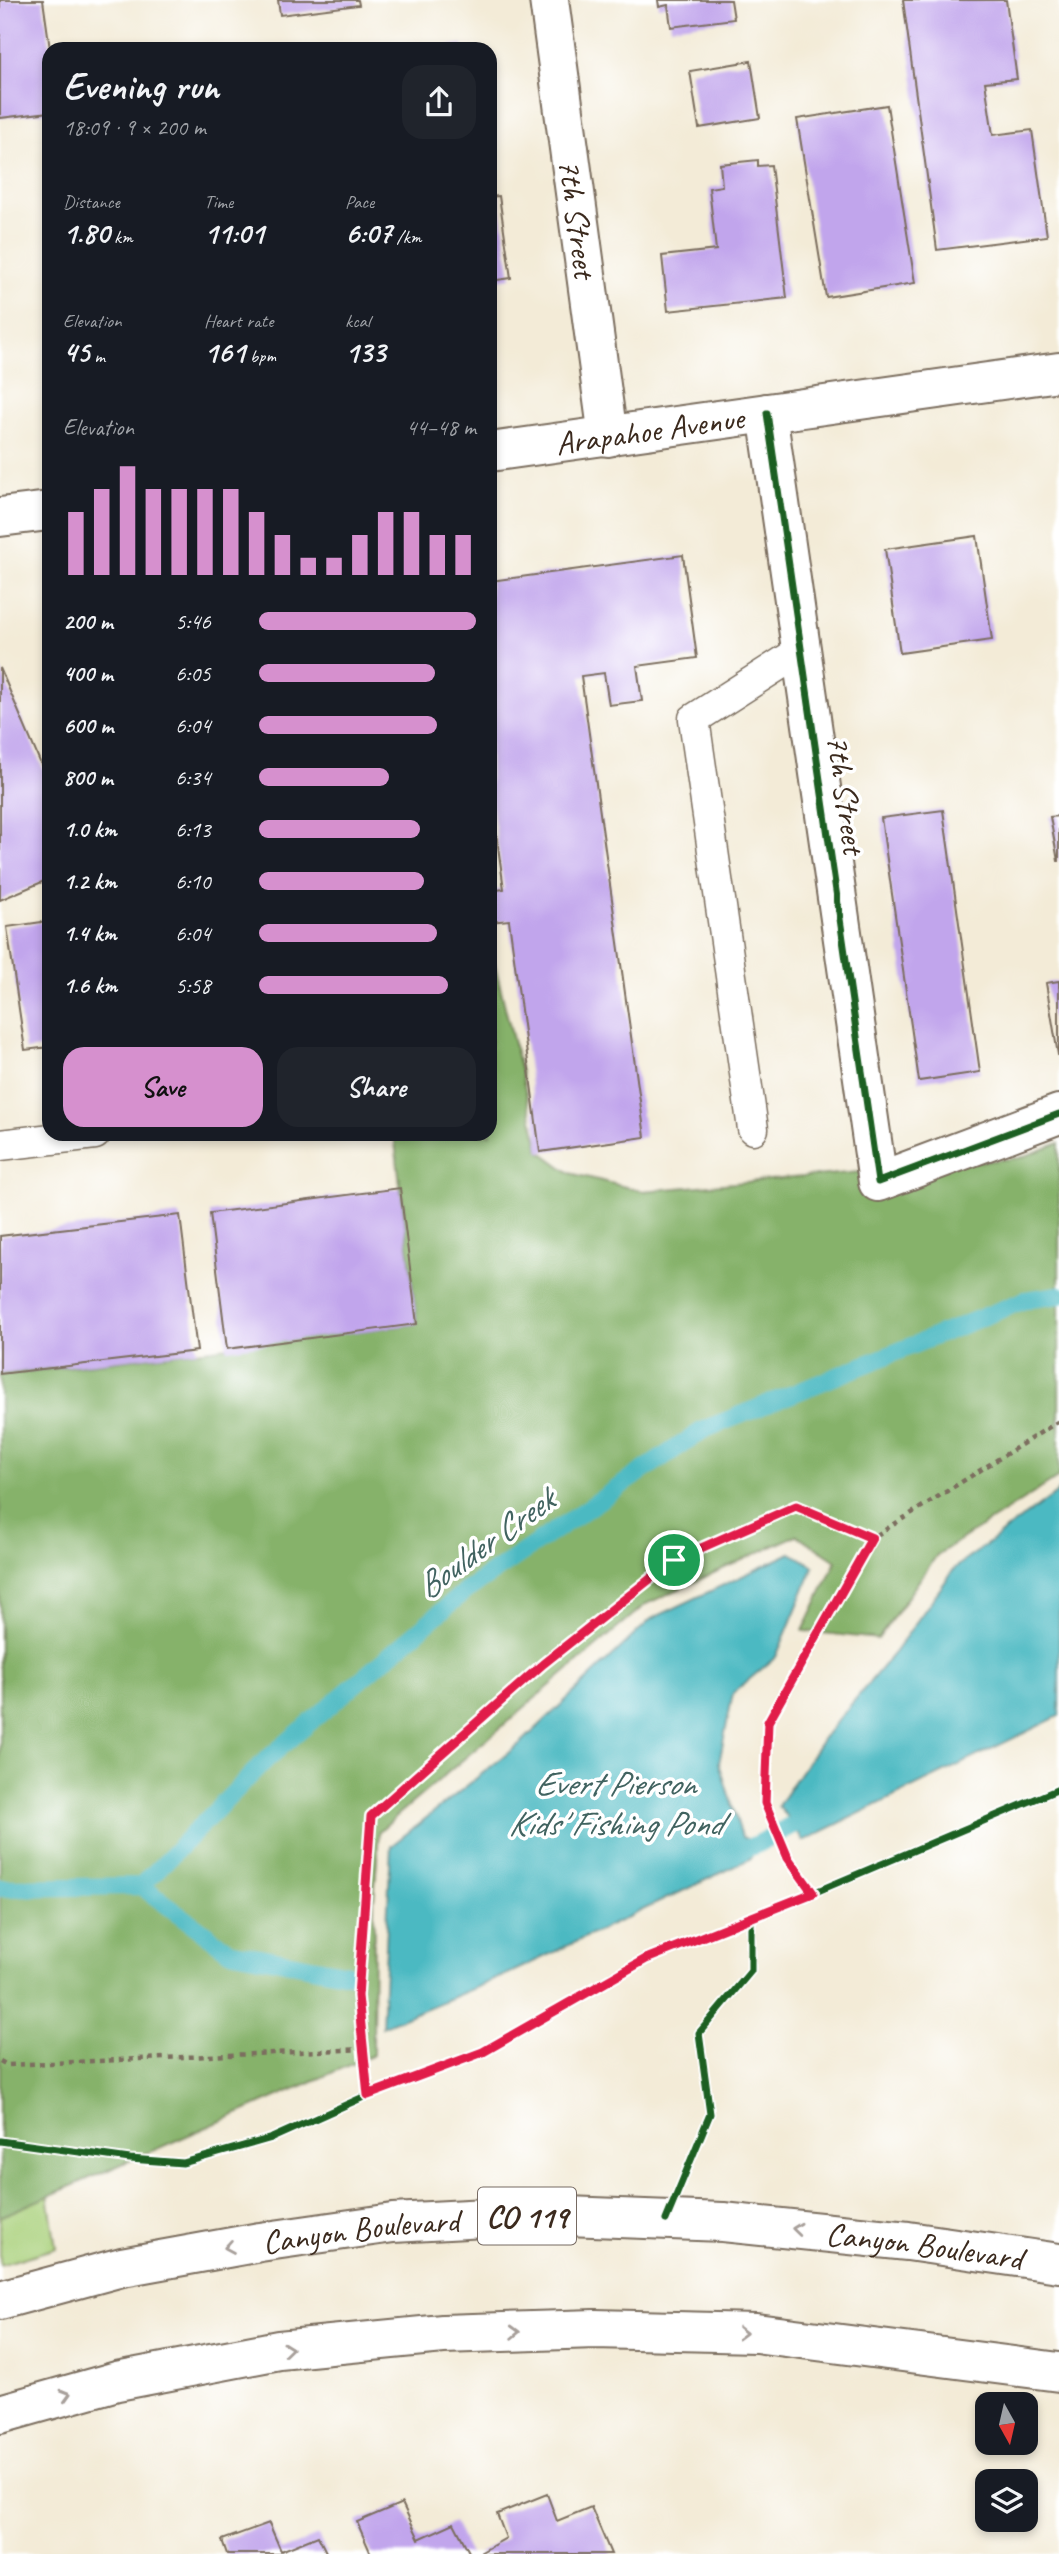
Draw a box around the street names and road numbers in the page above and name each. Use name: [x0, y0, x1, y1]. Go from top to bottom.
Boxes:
street label: 7th Street: [549, 156, 607, 283]
street label: Arapahoe Avenue: [553, 396, 749, 465]
street label: 7th Street: [817, 732, 876, 859]
road number: CO 119: [478, 2188, 576, 2244]
street label: Canyon Boulevard: [260, 2199, 465, 2263]
street label: Canyon Boulevard: [824, 2213, 1030, 2280]

